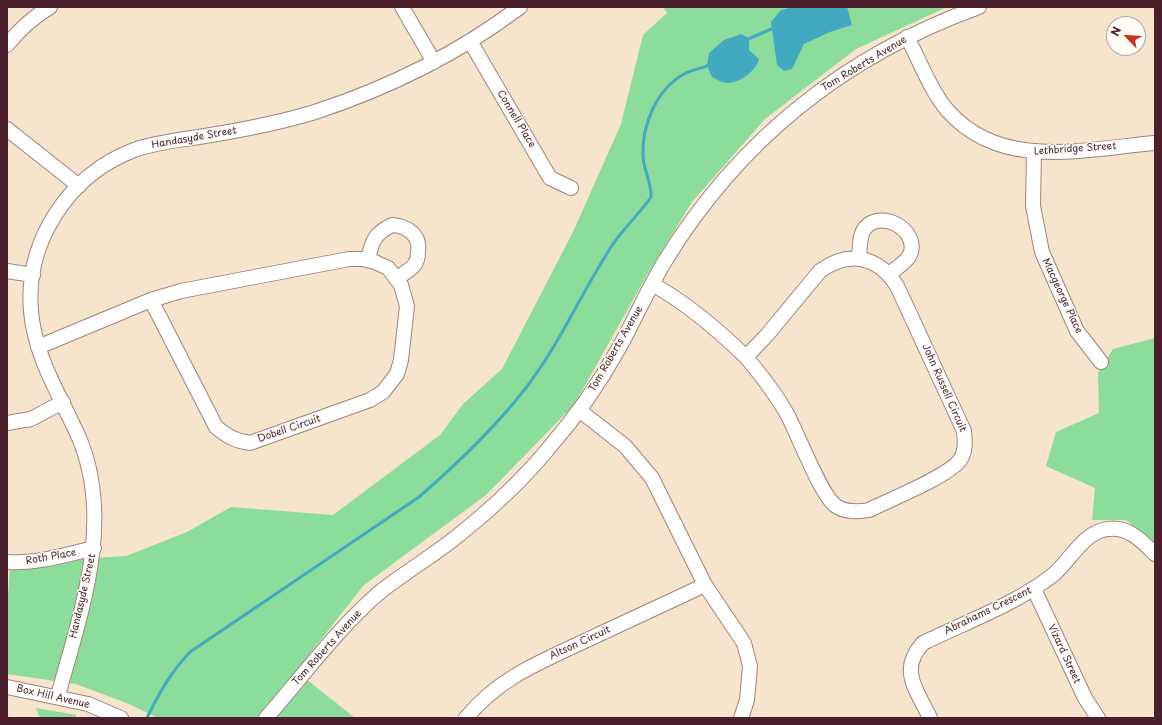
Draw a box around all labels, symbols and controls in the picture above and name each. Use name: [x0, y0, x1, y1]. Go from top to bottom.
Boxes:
north arrow: [1106, 16, 1146, 56]
text: N: [1106, 24, 1125, 39]
street label: Tom Roberts Avenue: [819, 34, 909, 94]
street label: Connell Place: [494, 88, 538, 150]
street label: Handasyde Street: [150, 125, 238, 151]
street label: Lethbridge Street: [1033, 140, 1117, 158]
street label: Macgeorge Place: [1039, 256, 1085, 336]
street label: Tom Roberts Avenue: [586, 304, 646, 394]
street label: John Russell Circuit: [919, 342, 969, 434]
street label: Dobell Circuit: [256, 413, 322, 445]
street label: Roth Place: [25, 547, 77, 567]
street label: Handasyde Street: [67, 553, 99, 639]
street label: Abrahams Crescent: [942, 585, 1034, 637]
street label: Tom Roberts Avenue: [290, 608, 364, 688]
street label: Vizard Street: [1045, 623, 1083, 685]
street label: Altson Circuit: [548, 624, 612, 662]
street label: Box Hill Avenue: [15, 683, 91, 711]

